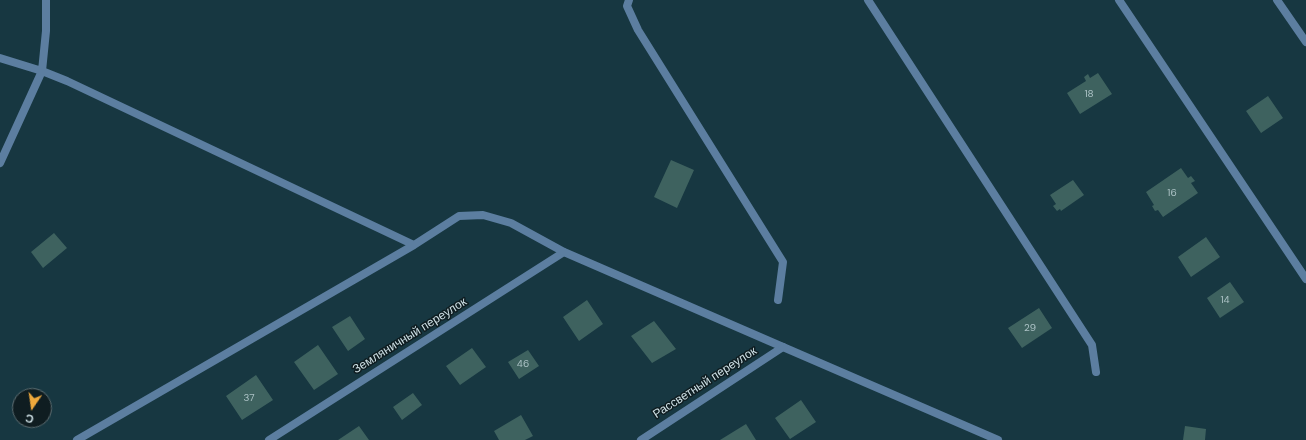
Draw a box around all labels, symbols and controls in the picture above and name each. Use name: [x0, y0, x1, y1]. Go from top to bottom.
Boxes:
house number: 18: [1084, 88, 1094, 100]
house number: 16: [1167, 187, 1177, 199]
house number: 14: [1220, 294, 1230, 306]
street label: Земляничный переулок: [350, 295, 470, 377]
house number: 29: [1024, 322, 1036, 334]
street label: Рассветный переулок: [650, 344, 760, 422]
house number: 46: [517, 358, 529, 370]
north arrow: [12, 388, 52, 428]
house number: 37: [243, 392, 255, 404]
text: С: [24, 411, 35, 426]

